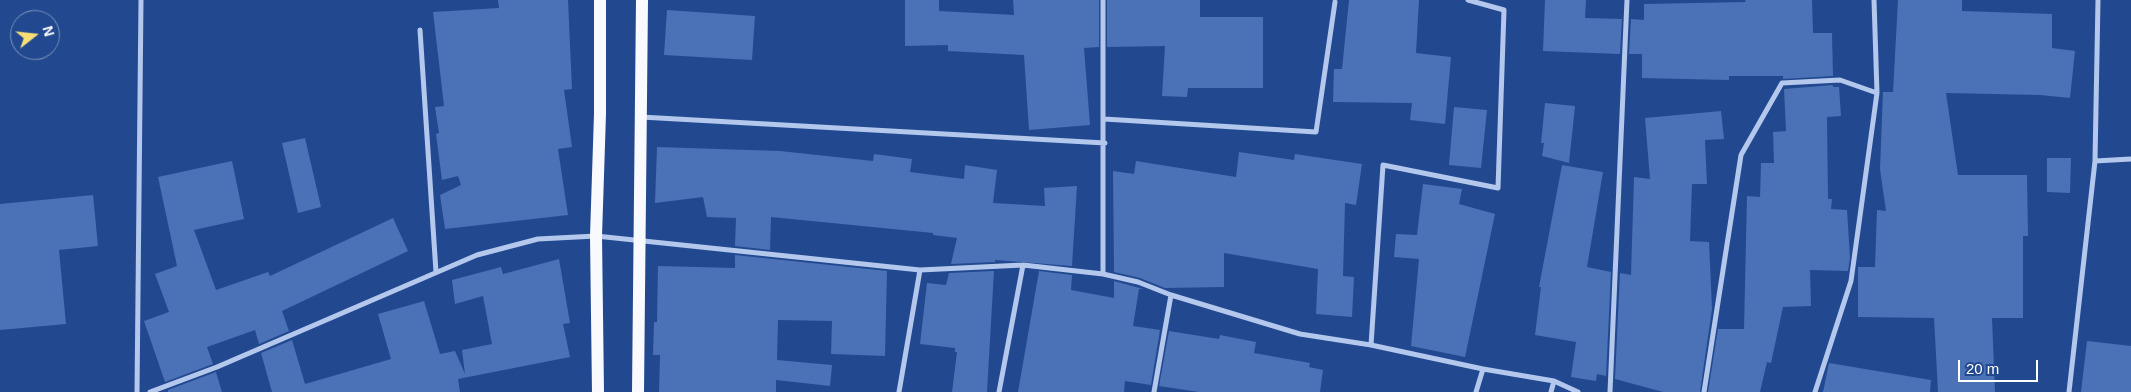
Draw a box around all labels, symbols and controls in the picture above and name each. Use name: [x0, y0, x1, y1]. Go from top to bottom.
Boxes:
north arrow: [10, 10, 60, 60]
text: N: [39, 24, 58, 38]
scale bar: [1961, 350, 2041, 382]
text: 20 m: [1966, 360, 1999, 377]

